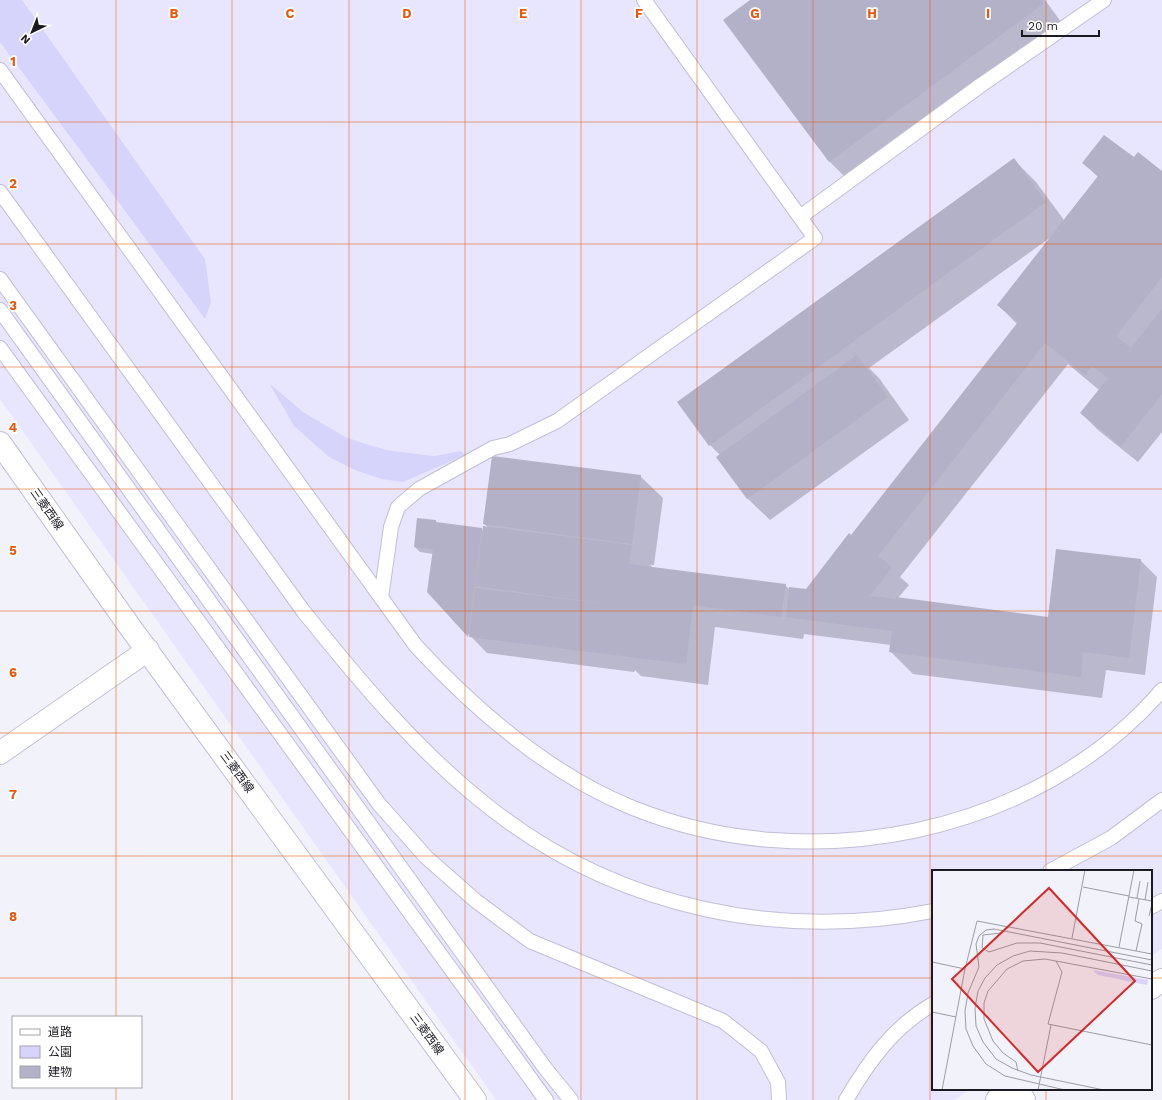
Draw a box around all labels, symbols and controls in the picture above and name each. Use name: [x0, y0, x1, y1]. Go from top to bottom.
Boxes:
text: B: [170, 6, 179, 21]
text: C: [286, 6, 295, 21]
text: D: [402, 6, 412, 21]
text: E: [519, 6, 527, 21]
text: F: [635, 6, 643, 21]
text: G: [750, 6, 760, 21]
text: H: [867, 6, 877, 21]
text: I: [986, 6, 990, 21]
north arrow: [12, 12, 52, 52]
scale bar: [1022, 12, 1099, 38]
text: 20 m: [1028, 19, 1058, 33]
text: N: [18, 31, 33, 46]
text: 1: [10, 54, 16, 69]
text: 2: [9, 176, 17, 191]
text: 3: [9, 298, 17, 313]
text: 4: [9, 420, 18, 435]
street label: 三菱西線: [27, 485, 67, 533]
text: 5: [9, 543, 17, 558]
text: 6: [9, 665, 17, 680]
street label: 三菱西線: [217, 748, 257, 796]
text: 7: [9, 787, 17, 802]
inset map: [932, 870, 1152, 1090]
text: 8: [9, 909, 17, 924]
street label: 三菱西線: [407, 1010, 447, 1058]
legend: [12, 1016, 142, 1088]
text: 道路: [48, 1025, 72, 1039]
text: 公園: [48, 1045, 72, 1059]
text: 建物: [48, 1065, 72, 1079]

